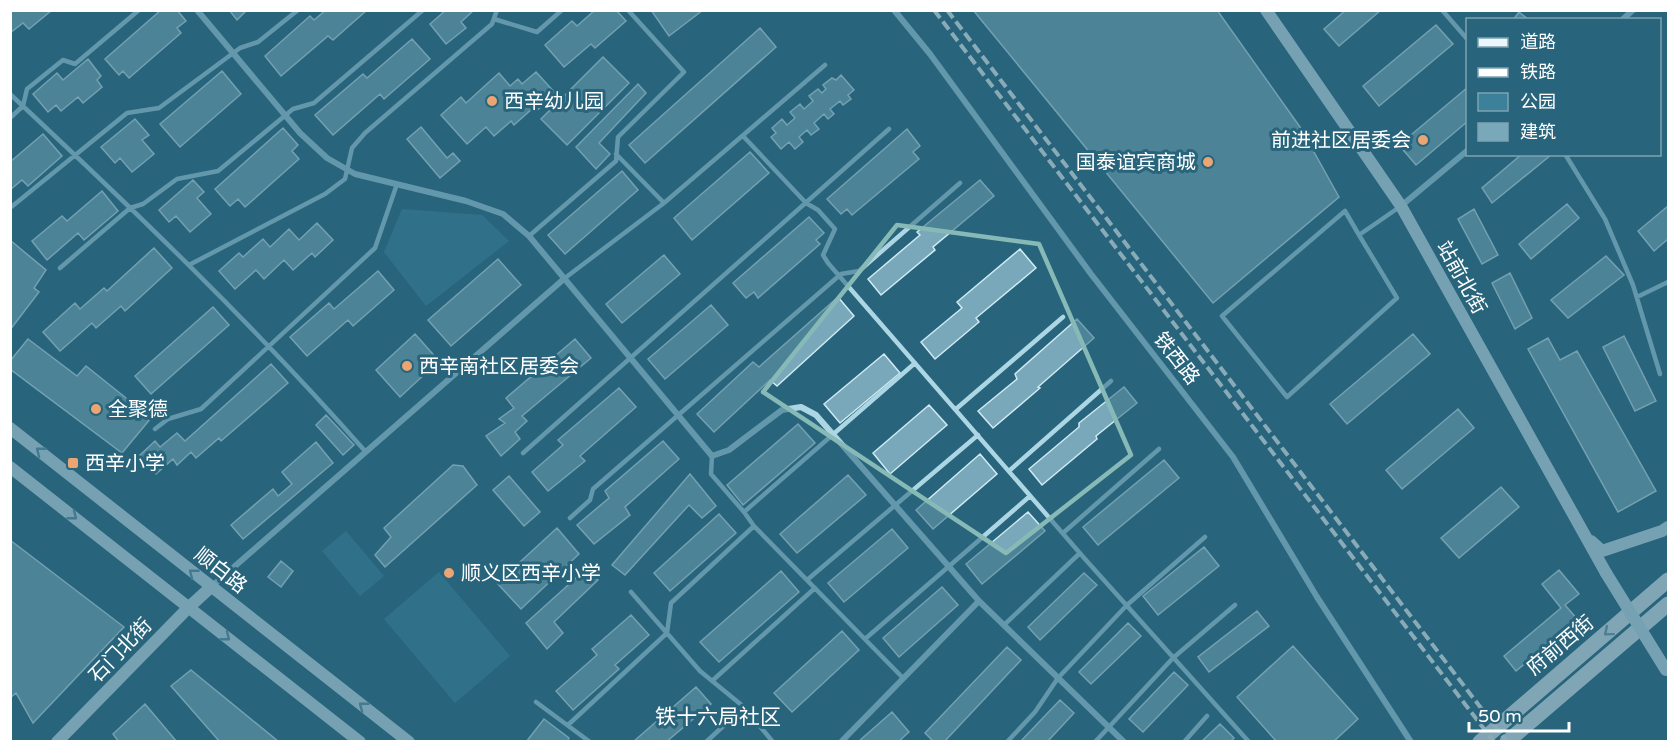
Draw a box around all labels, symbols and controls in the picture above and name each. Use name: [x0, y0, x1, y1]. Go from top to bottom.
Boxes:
legend: [1466, 18, 1661, 156]
text: 道路: [1520, 31, 1556, 53]
text: 铁路: [1520, 61, 1556, 83]
place label: 西辛幼儿园: [504, 90, 604, 114]
text: 公园: [1520, 91, 1556, 113]
marker: 西辛幼儿园: [485, 94, 499, 108]
text: 建筑: [1520, 121, 1556, 143]
place label: 前进社区居委会: [1271, 129, 1411, 153]
marker: 前进社区居委会: [1416, 133, 1430, 147]
place label: 国泰谊宾商城: [1076, 151, 1196, 175]
marker: 国泰谊宾商城: [1201, 155, 1215, 169]
street label: 站前北街: [1431, 237, 1491, 318]
street label: 铁西路: [1148, 328, 1204, 390]
place label: 西辛南社区居委会: [419, 355, 579, 379]
marker: 西辛南社区居委会: [400, 359, 414, 373]
place label: 全聚德: [108, 398, 168, 422]
marker: 全聚德: [89, 402, 103, 416]
one-way arrow: [36, 448, 47, 459]
place label: 西辛小学: [85, 452, 165, 476]
marker: 西辛小学: [66, 456, 80, 470]
one-way arrow: [66, 509, 77, 520]
street label: 顺白路: [189, 543, 251, 599]
place label: 顺义区西辛小学: [461, 562, 601, 586]
marker: 顺义区西辛小学: [442, 566, 456, 580]
one-way arrow: [189, 569, 200, 580]
street label: 府前西街: [1522, 611, 1599, 681]
street label: 石门北街: [84, 614, 157, 688]
one-way arrow: [1604, 625, 1615, 636]
one-way arrow: [219, 630, 230, 641]
scale bar: [1469, 695, 1570, 733]
one-way arrow: [359, 702, 370, 713]
district label: 铁十六局社区: [655, 705, 781, 730]
text: 50 m: [1478, 705, 1522, 727]

